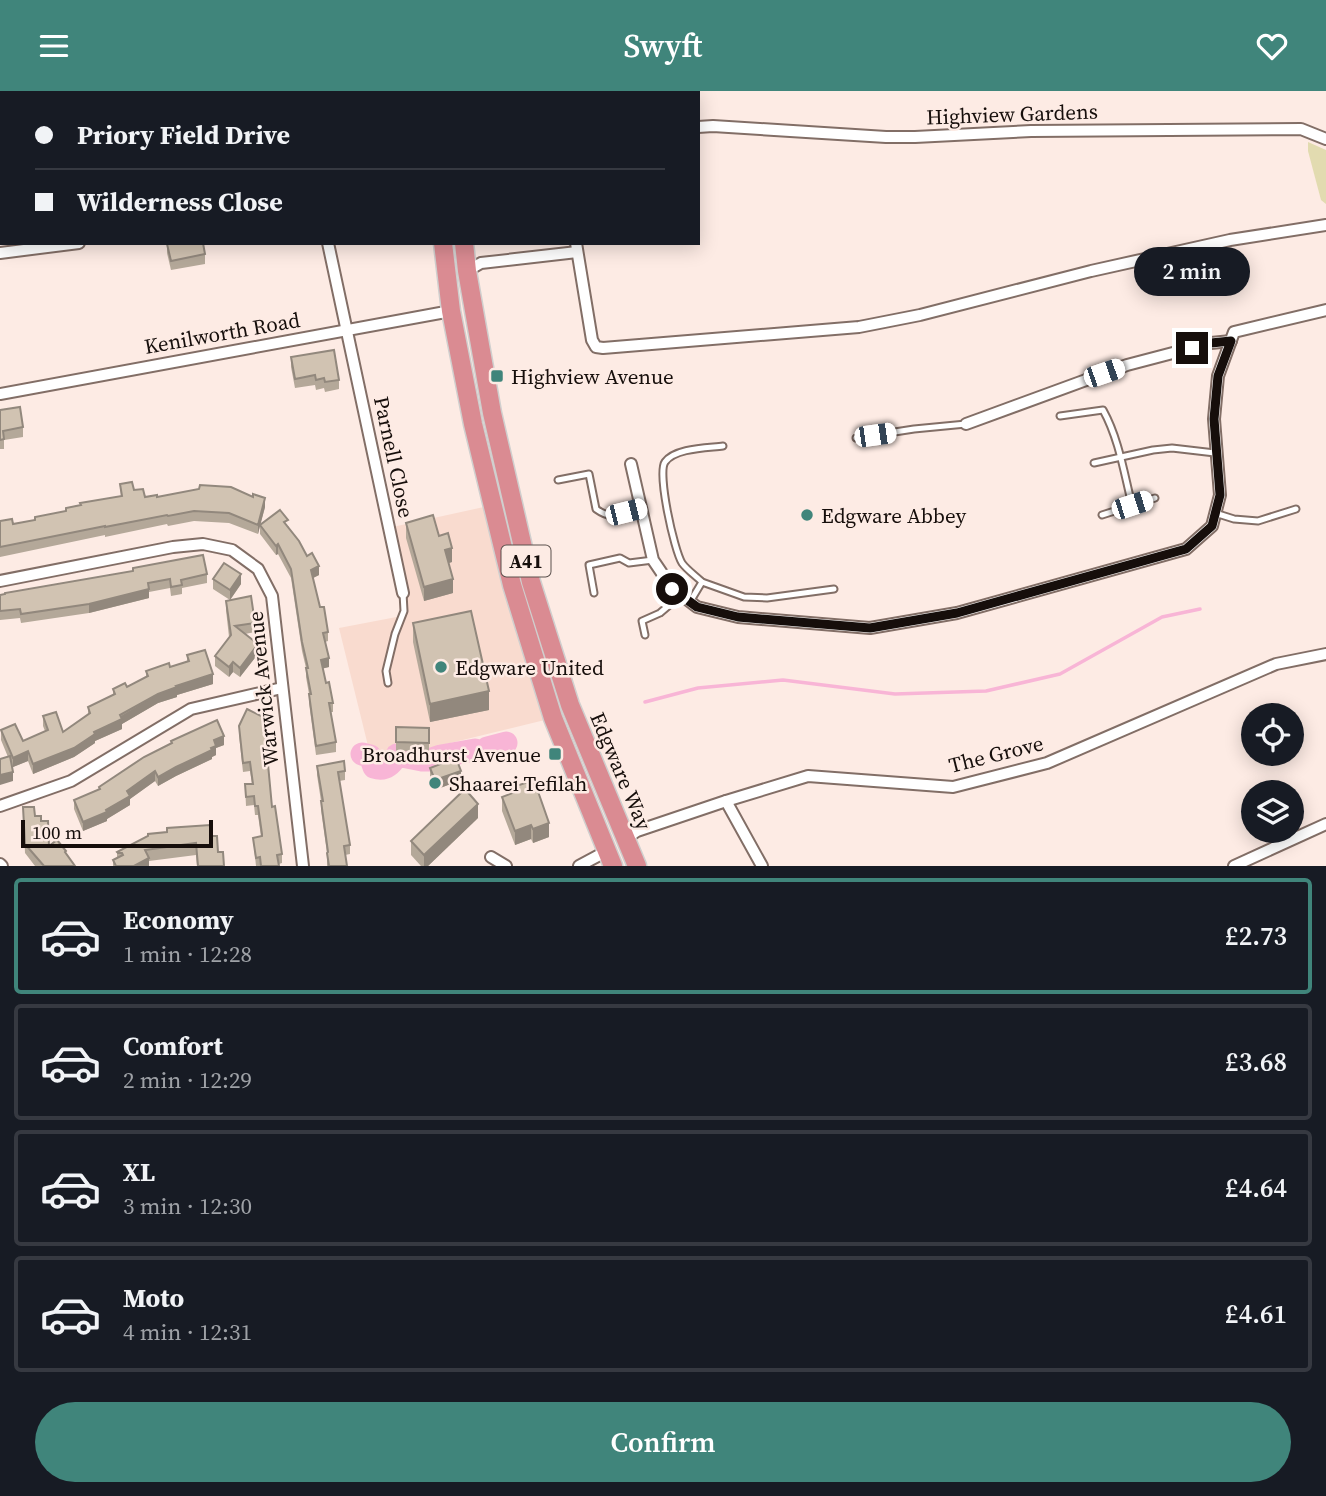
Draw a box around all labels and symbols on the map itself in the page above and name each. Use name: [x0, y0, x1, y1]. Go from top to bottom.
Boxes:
street label: Highview Gardens: [926, 97, 1098, 131]
callout: 2 min: [1134, 247, 1250, 295]
street label: Kenilworth Road: [142, 305, 302, 361]
route end: [1176, 332, 1208, 364]
car: [1081, 356, 1128, 390]
place label: Highview Avenue: [511, 362, 674, 391]
marker: Highview Avenue: [489, 368, 505, 384]
street label: Parnell Close: [367, 394, 421, 520]
car: [853, 422, 898, 448]
car: [1109, 489, 1156, 521]
car: [604, 497, 649, 527]
place label: Edgware Abbey: [821, 501, 966, 530]
marker: Edgware Abbey: [799, 507, 815, 523]
road number: A41: [502, 545, 550, 576]
route start: [656, 573, 688, 605]
street label: Warwick Avenue: [240, 610, 286, 768]
place label: Edgware United: [455, 653, 604, 682]
marker: Edgware United: [433, 659, 449, 675]
street label: Edgware Way: [583, 708, 659, 835]
street label: The Grove: [946, 728, 1046, 780]
place label: Broadhurst Avenue: [362, 740, 541, 769]
marker: Broadhurst Avenue: [547, 746, 563, 762]
place label: Shaarei Tefilah: [449, 769, 587, 798]
marker: Shaarei Tefilah: [427, 775, 443, 791]
scale bar: [21, 817, 214, 849]

